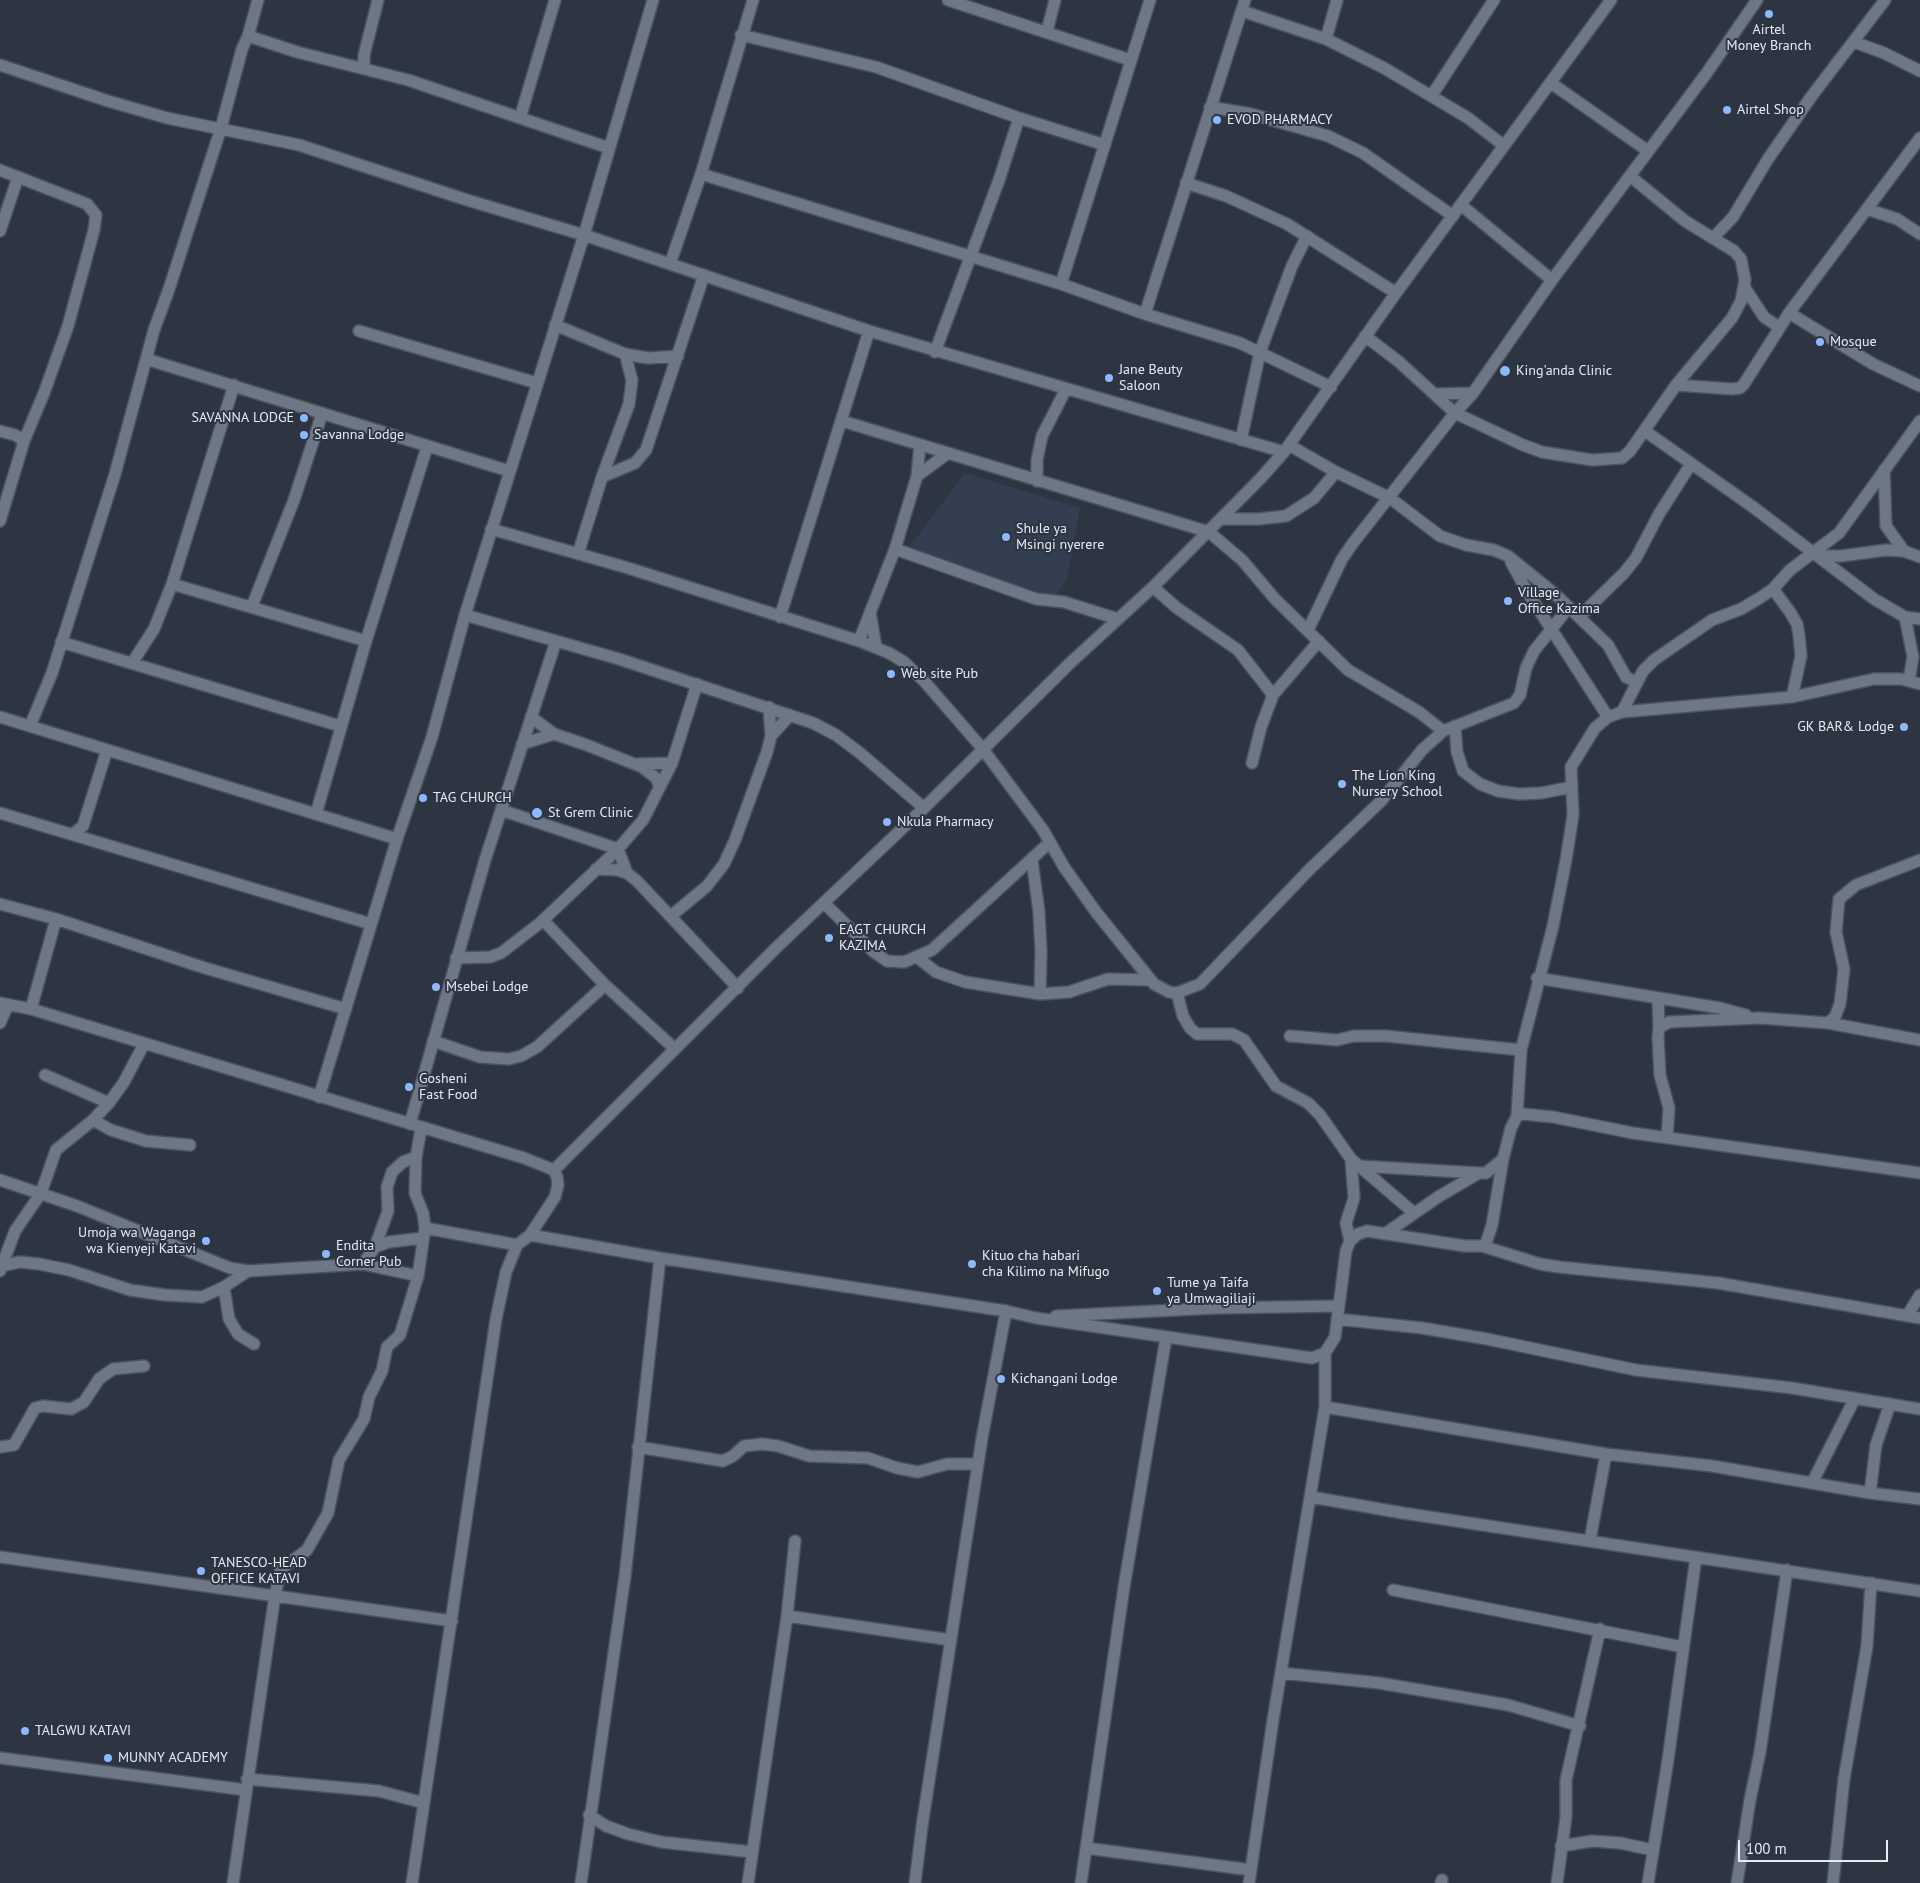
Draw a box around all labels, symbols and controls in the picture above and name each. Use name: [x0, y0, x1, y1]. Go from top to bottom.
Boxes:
marker: Airtel Money Branch: [1763, 8, 1775, 20]
place label: Airtel Money Branch: [1727, 22, 1811, 54]
place label: Airtel Shop: [1737, 102, 1804, 118]
marker: Airtel Shop: [1721, 104, 1733, 116]
place label: EVOD PHARMACY: [1227, 112, 1333, 128]
marker: EVOD PHARMACY: [1211, 114, 1223, 126]
place label: Mosque: [1830, 334, 1877, 350]
marker: Mosque: [1814, 336, 1826, 348]
place label: Jane Beuty Saloon: [1119, 362, 1183, 394]
place label: King'anda Clinic: [1516, 363, 1612, 379]
marker: King'anda Clinic: [1498, 364, 1512, 378]
marker: Jane Beuty Saloon: [1103, 372, 1115, 384]
place label: SAVANNA LODGE: [192, 410, 294, 426]
marker: SAVANNA LODGE: [298, 412, 310, 424]
place label: Savanna Lodge: [314, 427, 404, 443]
marker: Savanna Lodge: [298, 429, 310, 441]
place label: Shule ya Msingi nyerere: [1016, 521, 1104, 554]
marker: Shule ya Msingi nyerere: [1000, 531, 1012, 543]
place label: Village Office Kazima: [1518, 585, 1600, 618]
marker: Village Office Kazima: [1502, 595, 1514, 607]
place label: Web site Pub: [901, 666, 978, 682]
marker: Web site Pub: [885, 668, 897, 680]
place label: GK BAR& Lodge: [1797, 719, 1894, 735]
marker: GK BAR& Lodge: [1898, 721, 1910, 733]
place label: The Lion King Nursery School: [1352, 768, 1442, 800]
marker: The Lion King Nursery School: [1336, 778, 1348, 790]
place label: TAG CHURCH: [433, 790, 512, 806]
marker: TAG CHURCH: [417, 792, 429, 804]
place label: St Grem Clinic: [548, 805, 633, 821]
marker: St Grem Clinic: [530, 806, 544, 820]
place label: Nkula Pharmacy: [897, 814, 994, 830]
marker: Nkula Pharmacy: [881, 816, 893, 828]
place label: EAGT CHURCH KAZIMA: [839, 922, 926, 954]
marker: EAGT CHURCH KAZIMA: [823, 932, 835, 944]
place label: Msebei Lodge: [446, 979, 528, 995]
marker: Msebei Lodge: [430, 981, 442, 993]
place label: Gosheni Fast Food: [419, 1071, 477, 1104]
marker: Gosheni Fast Food: [403, 1081, 415, 1093]
place label: Umoja wa Waganga wa Kienyeji Katavi: [78, 1225, 196, 1258]
marker: Umoja wa Waganga wa Kienyeji Katavi: [200, 1235, 212, 1247]
place label: Endita Corner Pub: [336, 1238, 401, 1270]
marker: Endita Corner Pub: [320, 1248, 332, 1260]
place label: Kituo cha habari cha Kilimo na Mifugo: [982, 1248, 1110, 1280]
marker: Kituo cha habari cha Kilimo na Mifugo: [966, 1258, 978, 1270]
place label: Tume ya Taifa ya Umwagiliaji: [1167, 1275, 1255, 1308]
marker: Tume ya Taifa ya Umwagiliaji: [1151, 1285, 1163, 1297]
place label: Kichangani Lodge: [1011, 1371, 1118, 1387]
marker: Kichangani Lodge: [995, 1373, 1007, 1385]
place label: TANESCO-HEAD OFFICE KATAVI: [211, 1555, 307, 1588]
marker: TANESCO-HEAD OFFICE KATAVI: [195, 1565, 207, 1577]
place label: TALGWU KATAVI: [35, 1723, 131, 1739]
marker: TALGWU KATAVI: [19, 1725, 31, 1737]
place label: MUNNY ACADEMY: [118, 1750, 228, 1766]
marker: MUNNY ACADEMY: [102, 1752, 114, 1764]
scale bar: [1740, 1830, 1890, 1862]
text: 100 m: [1746, 1839, 1787, 1858]

